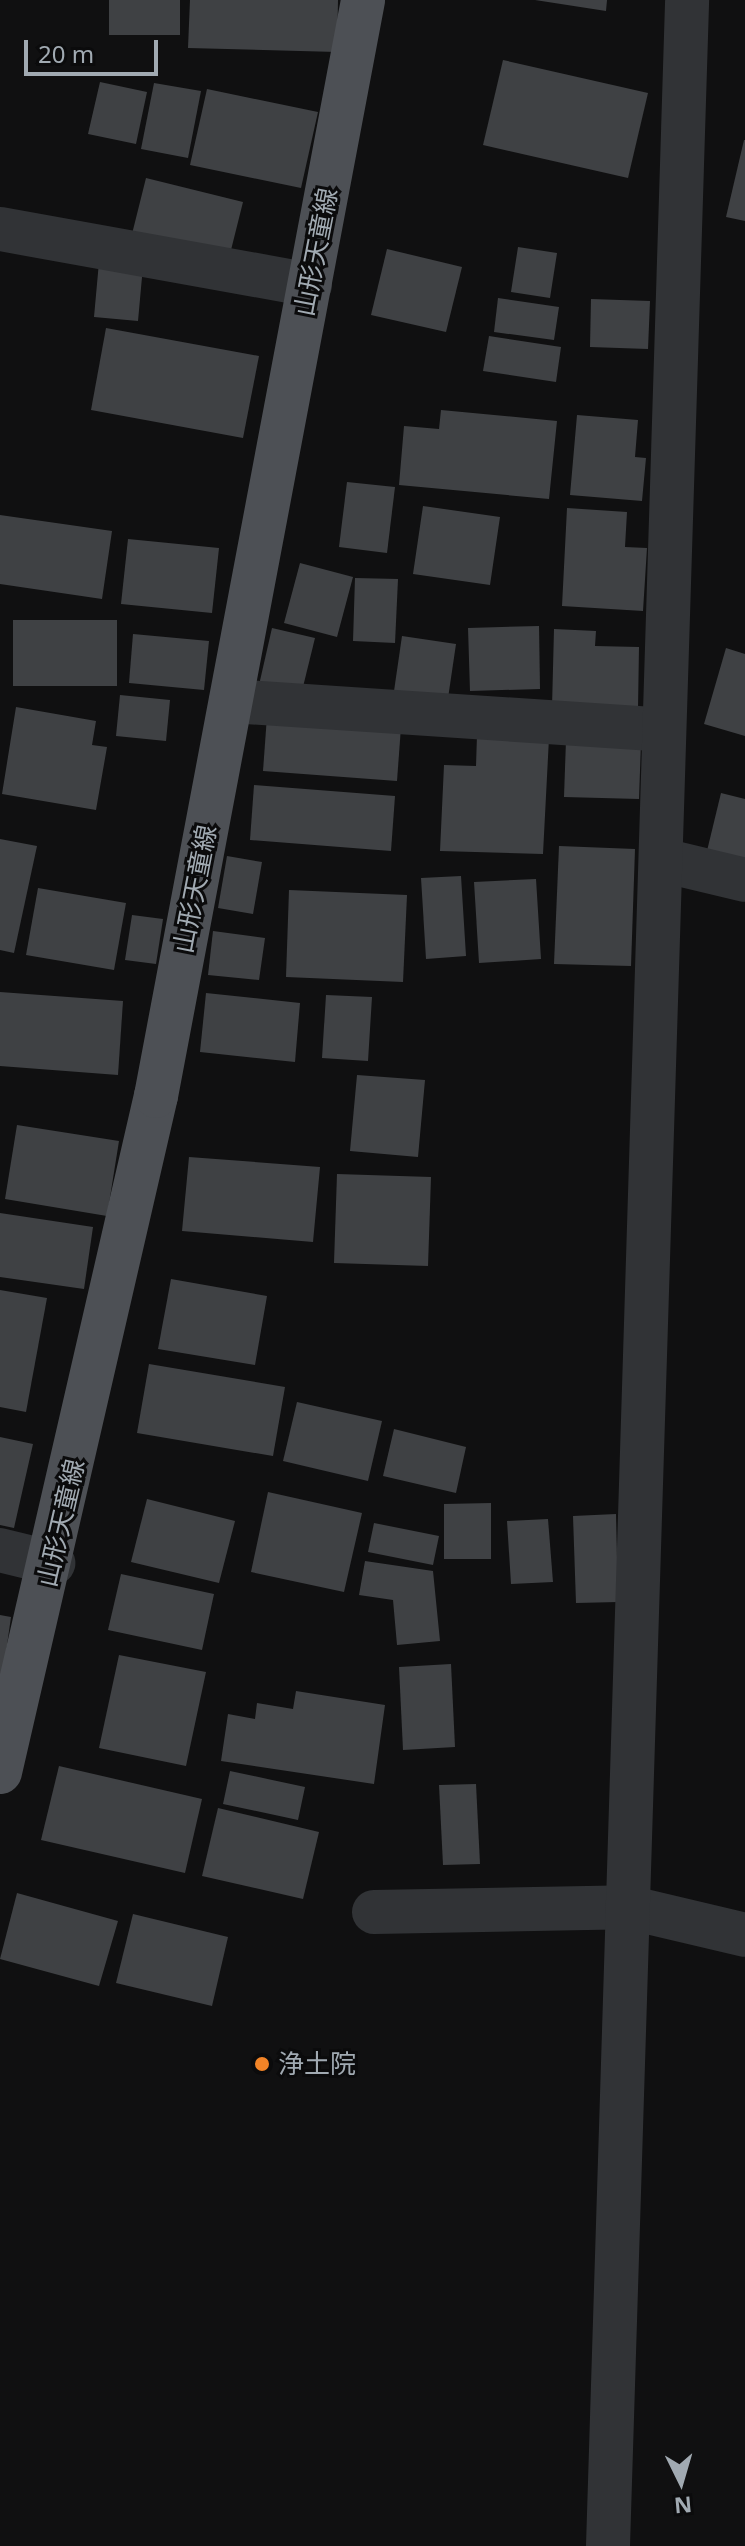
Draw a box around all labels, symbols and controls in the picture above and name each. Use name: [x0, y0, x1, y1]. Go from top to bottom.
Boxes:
scale bar: [28, 24, 162, 74]
text: 20 m: [38, 37, 94, 70]
street label: 山形天童線: [288, 185, 344, 319]
street label: 山形天童線: [167, 822, 223, 956]
street label: 山形天童線: [31, 1456, 91, 1590]
place label: 浄土院: [278, 2048, 356, 2080]
marker: 浄土院: [253, 2055, 271, 2073]
north arrow: [641, 2442, 721, 2522]
text: N: [673, 2490, 693, 2522]

